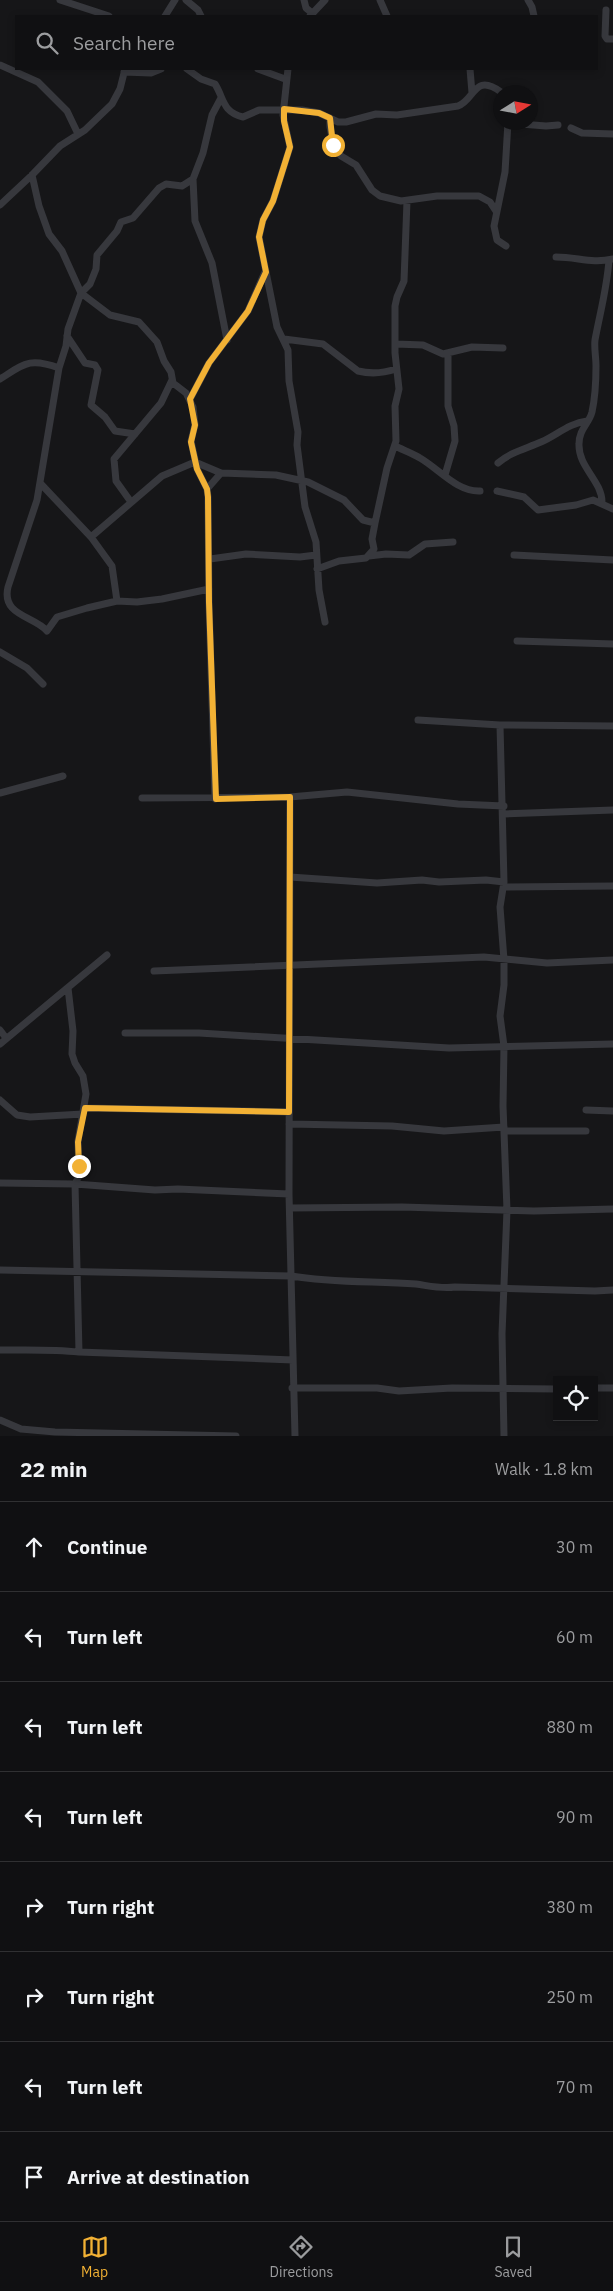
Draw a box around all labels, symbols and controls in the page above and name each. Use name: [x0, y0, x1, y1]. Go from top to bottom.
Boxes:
search box: [15, 15, 598, 70]
icon: search: [33, 29, 61, 57]
text: Search here: [73, 31, 175, 55]
north arrow: [493, 85, 538, 130]
route start: [322, 134, 345, 157]
route end: [68, 1155, 91, 1178]
map controls: [553, 1376, 598, 1421]
button: locate: [553, 1376, 598, 1421]
text: 22 min: [20, 1455, 87, 1483]
text: Walk · 1.8 km: [495, 1459, 593, 1479]
icon: ahead: [20, 1533, 48, 1561]
text: Continue: [67, 1535, 147, 1559]
text: 30 m: [556, 1537, 593, 1557]
icon: left: [20, 1623, 48, 1651]
text: Turn left: [67, 1625, 143, 1649]
text: 60 m: [556, 1627, 593, 1647]
icon: left: [20, 1713, 48, 1741]
text: Turn left: [67, 1715, 143, 1739]
text: 880 m: [546, 1717, 593, 1737]
icon: left: [20, 1803, 48, 1831]
text: Turn left: [67, 1805, 143, 1829]
text: 90 m: [556, 1807, 593, 1827]
icon: right: [20, 1893, 48, 1921]
text: Turn right: [67, 1895, 154, 1919]
text: 380 m: [546, 1897, 593, 1917]
icon: right: [20, 1983, 48, 2011]
text: Turn right: [67, 1985, 154, 2009]
text: 250 m: [546, 1987, 593, 2007]
icon: left: [20, 2073, 48, 2101]
text: Turn left: [67, 2075, 143, 2099]
text: 70 m: [556, 2077, 593, 2097]
icon: arrive: [20, 2163, 48, 2191]
text: Arrive at destination: [67, 2165, 250, 2189]
tab: Map: [81, 2233, 109, 2281]
tab: Directions: [270, 2233, 333, 2281]
tab: Saved: [494, 2233, 532, 2281]

